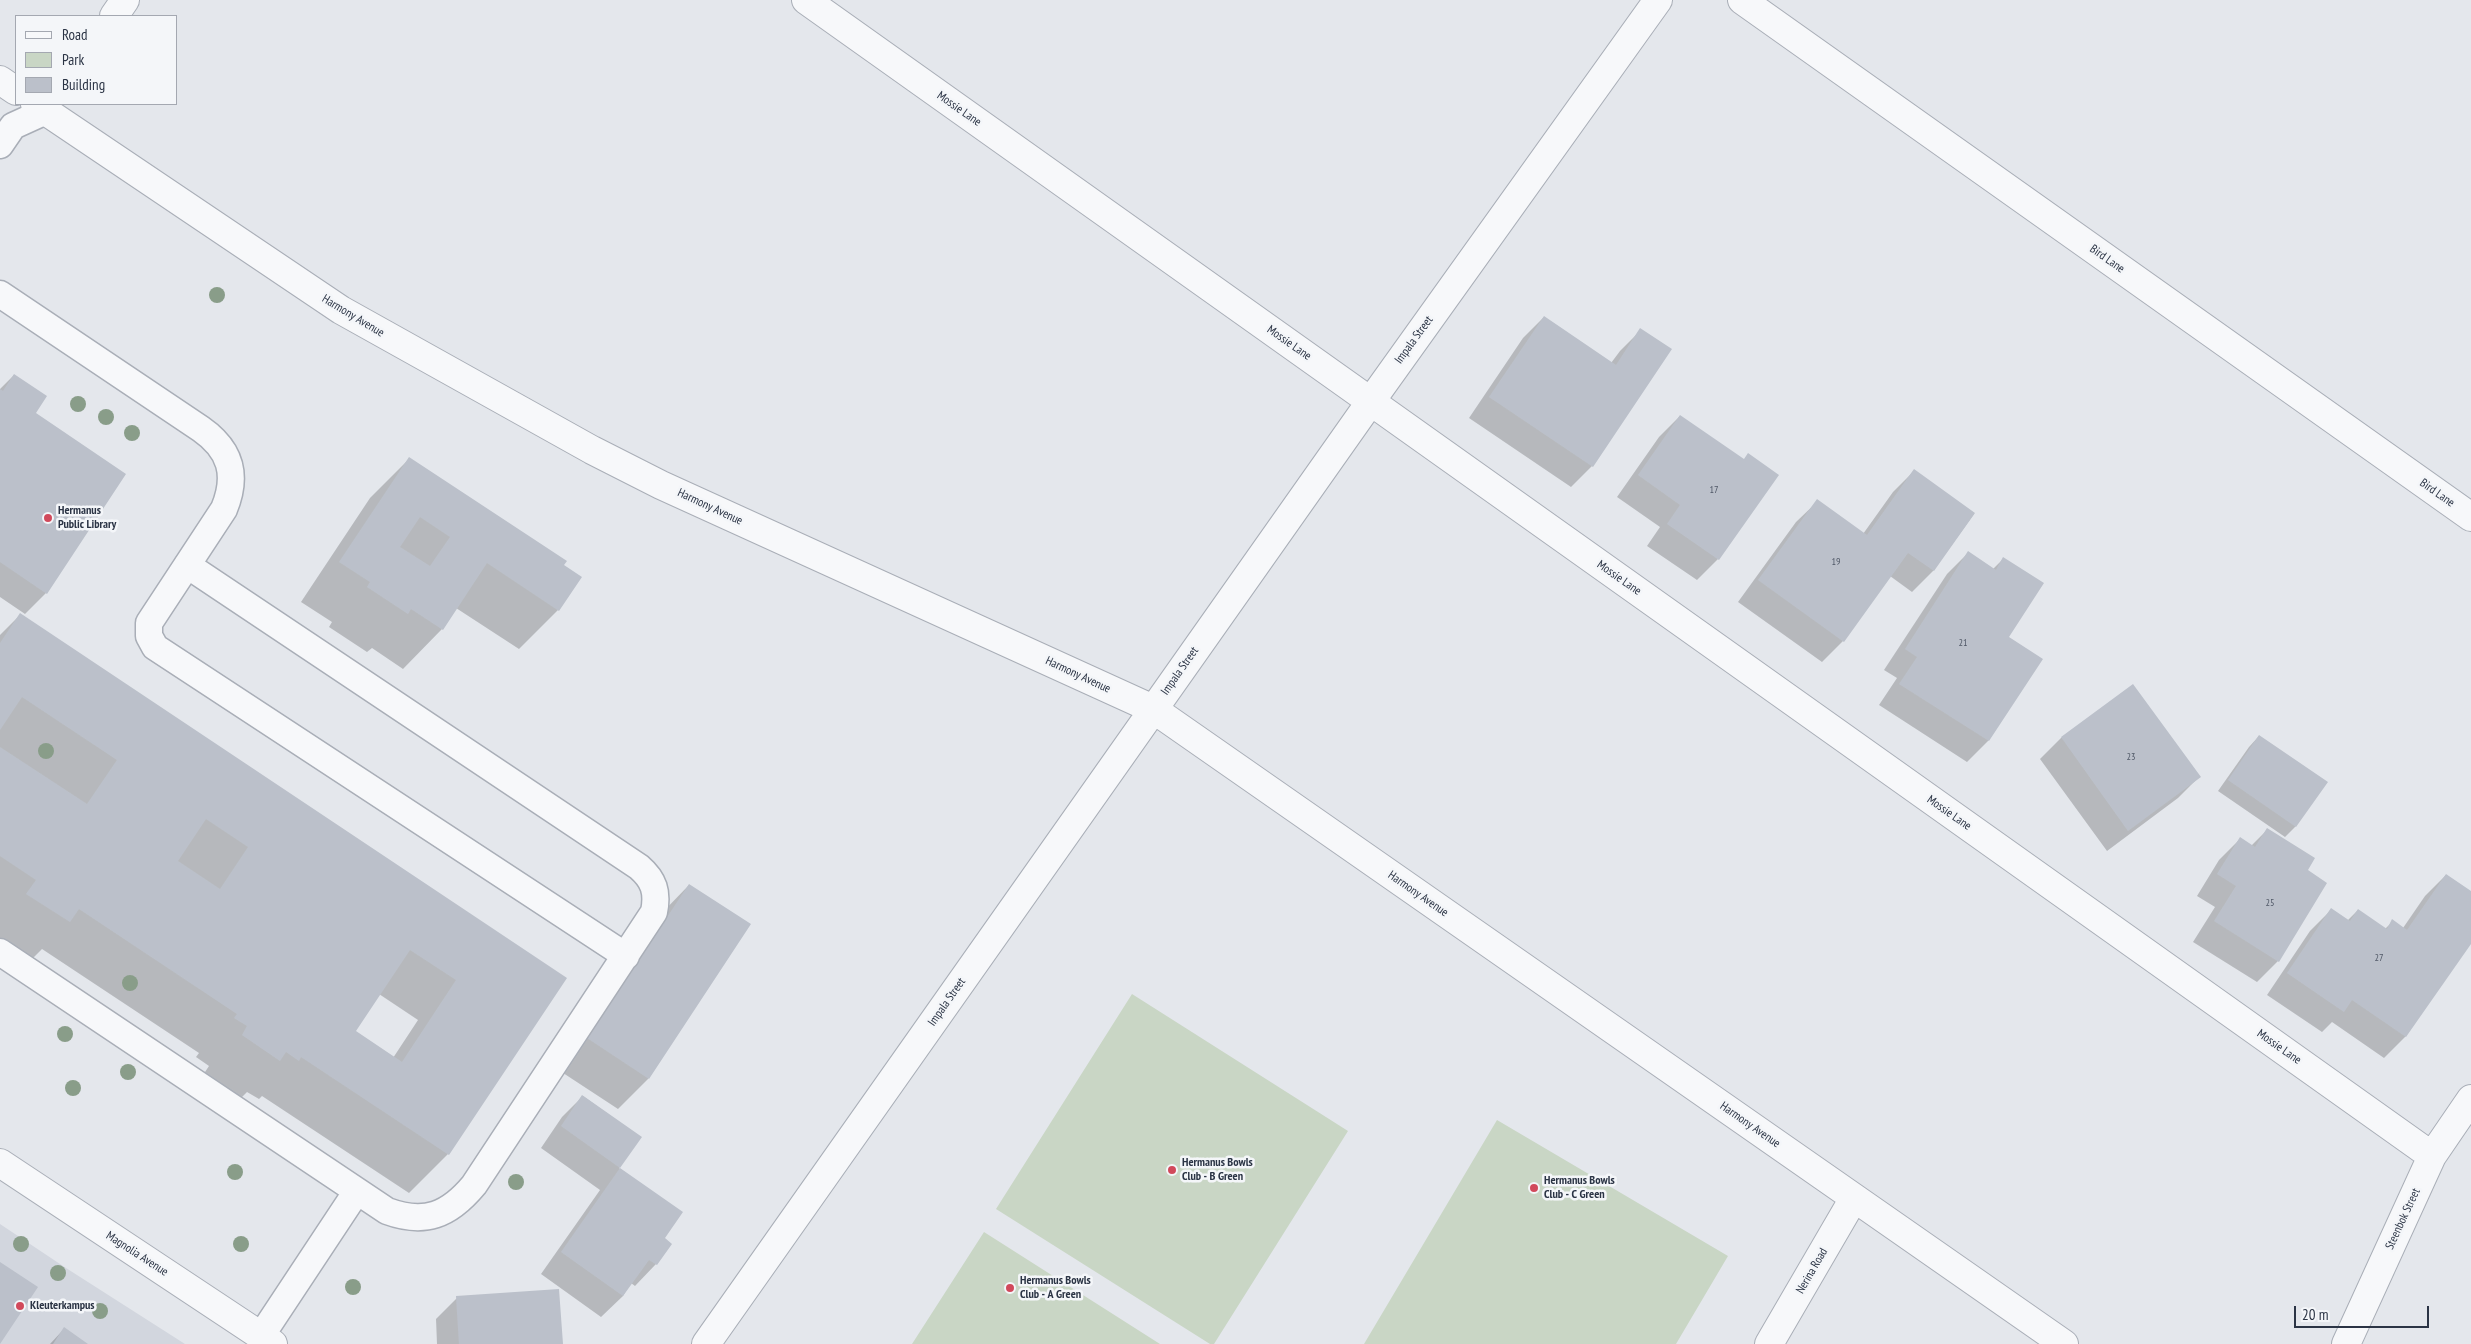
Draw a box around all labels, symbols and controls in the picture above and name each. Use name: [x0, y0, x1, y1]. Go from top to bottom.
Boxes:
legend: [15, 15, 178, 105]
text: Road: [62, 25, 88, 44]
text: Park: [62, 50, 84, 69]
text: Building: [62, 75, 105, 94]
street label: Mossie Lane: [934, 89, 984, 129]
street label: Bird Lane: [2087, 242, 2127, 276]
street label: Harmony Avenue: [319, 292, 387, 340]
street label: Impala Street: [1392, 313, 1436, 367]
street label: Mossie Lane: [1264, 323, 1314, 363]
street label: Bird Lane: [2417, 476, 2457, 510]
house number: 17: [1710, 484, 1718, 496]
street label: Harmony Avenue: [675, 486, 745, 528]
place label: Hermanus Public Library: [58, 504, 116, 532]
marker: Hermanus Public Library: [42, 512, 54, 524]
house number: 19: [1832, 556, 1840, 568]
street label: Mossie Lane: [1594, 558, 1644, 598]
house number: 21: [1959, 637, 1967, 649]
street label: Impala Street: [1158, 644, 1202, 698]
street label: Harmony Avenue: [1043, 654, 1113, 696]
house number: 23: [2127, 751, 2135, 763]
street label: Mossie Lane: [1924, 793, 1974, 833]
street label: Harmony Avenue: [1385, 868, 1451, 920]
house number: 25: [2266, 897, 2274, 909]
house number: 27: [2375, 952, 2383, 964]
street label: Impala Street: [925, 975, 969, 1029]
street label: Mossie Lane: [2254, 1027, 2304, 1067]
street label: Harmony Avenue: [1717, 1099, 1783, 1151]
place label: Hermanus Bowls Club - B Green: [1182, 1156, 1253, 1184]
marker: Hermanus Bowls Club - B Green: [1166, 1164, 1178, 1176]
place label: Hermanus Bowls Club - C Green: [1544, 1174, 1615, 1202]
marker: Hermanus Bowls Club - C Green: [1528, 1182, 1540, 1194]
street label: Steenbok Street: [2383, 1186, 2423, 1252]
street label: Magnolia Avenue: [103, 1229, 171, 1279]
street label: Nerina Road: [1793, 1246, 1831, 1296]
place label: Hermanus Bowls Club - A Green: [1020, 1274, 1091, 1302]
marker: Hermanus Bowls Club - A Green: [1004, 1282, 1016, 1294]
scale bar: [2296, 1296, 2431, 1328]
place label: Kleuterkampus: [30, 1299, 95, 1313]
marker: Kleuterkampus: [14, 1300, 26, 1312]
text: 20 m: [2302, 1305, 2328, 1324]

